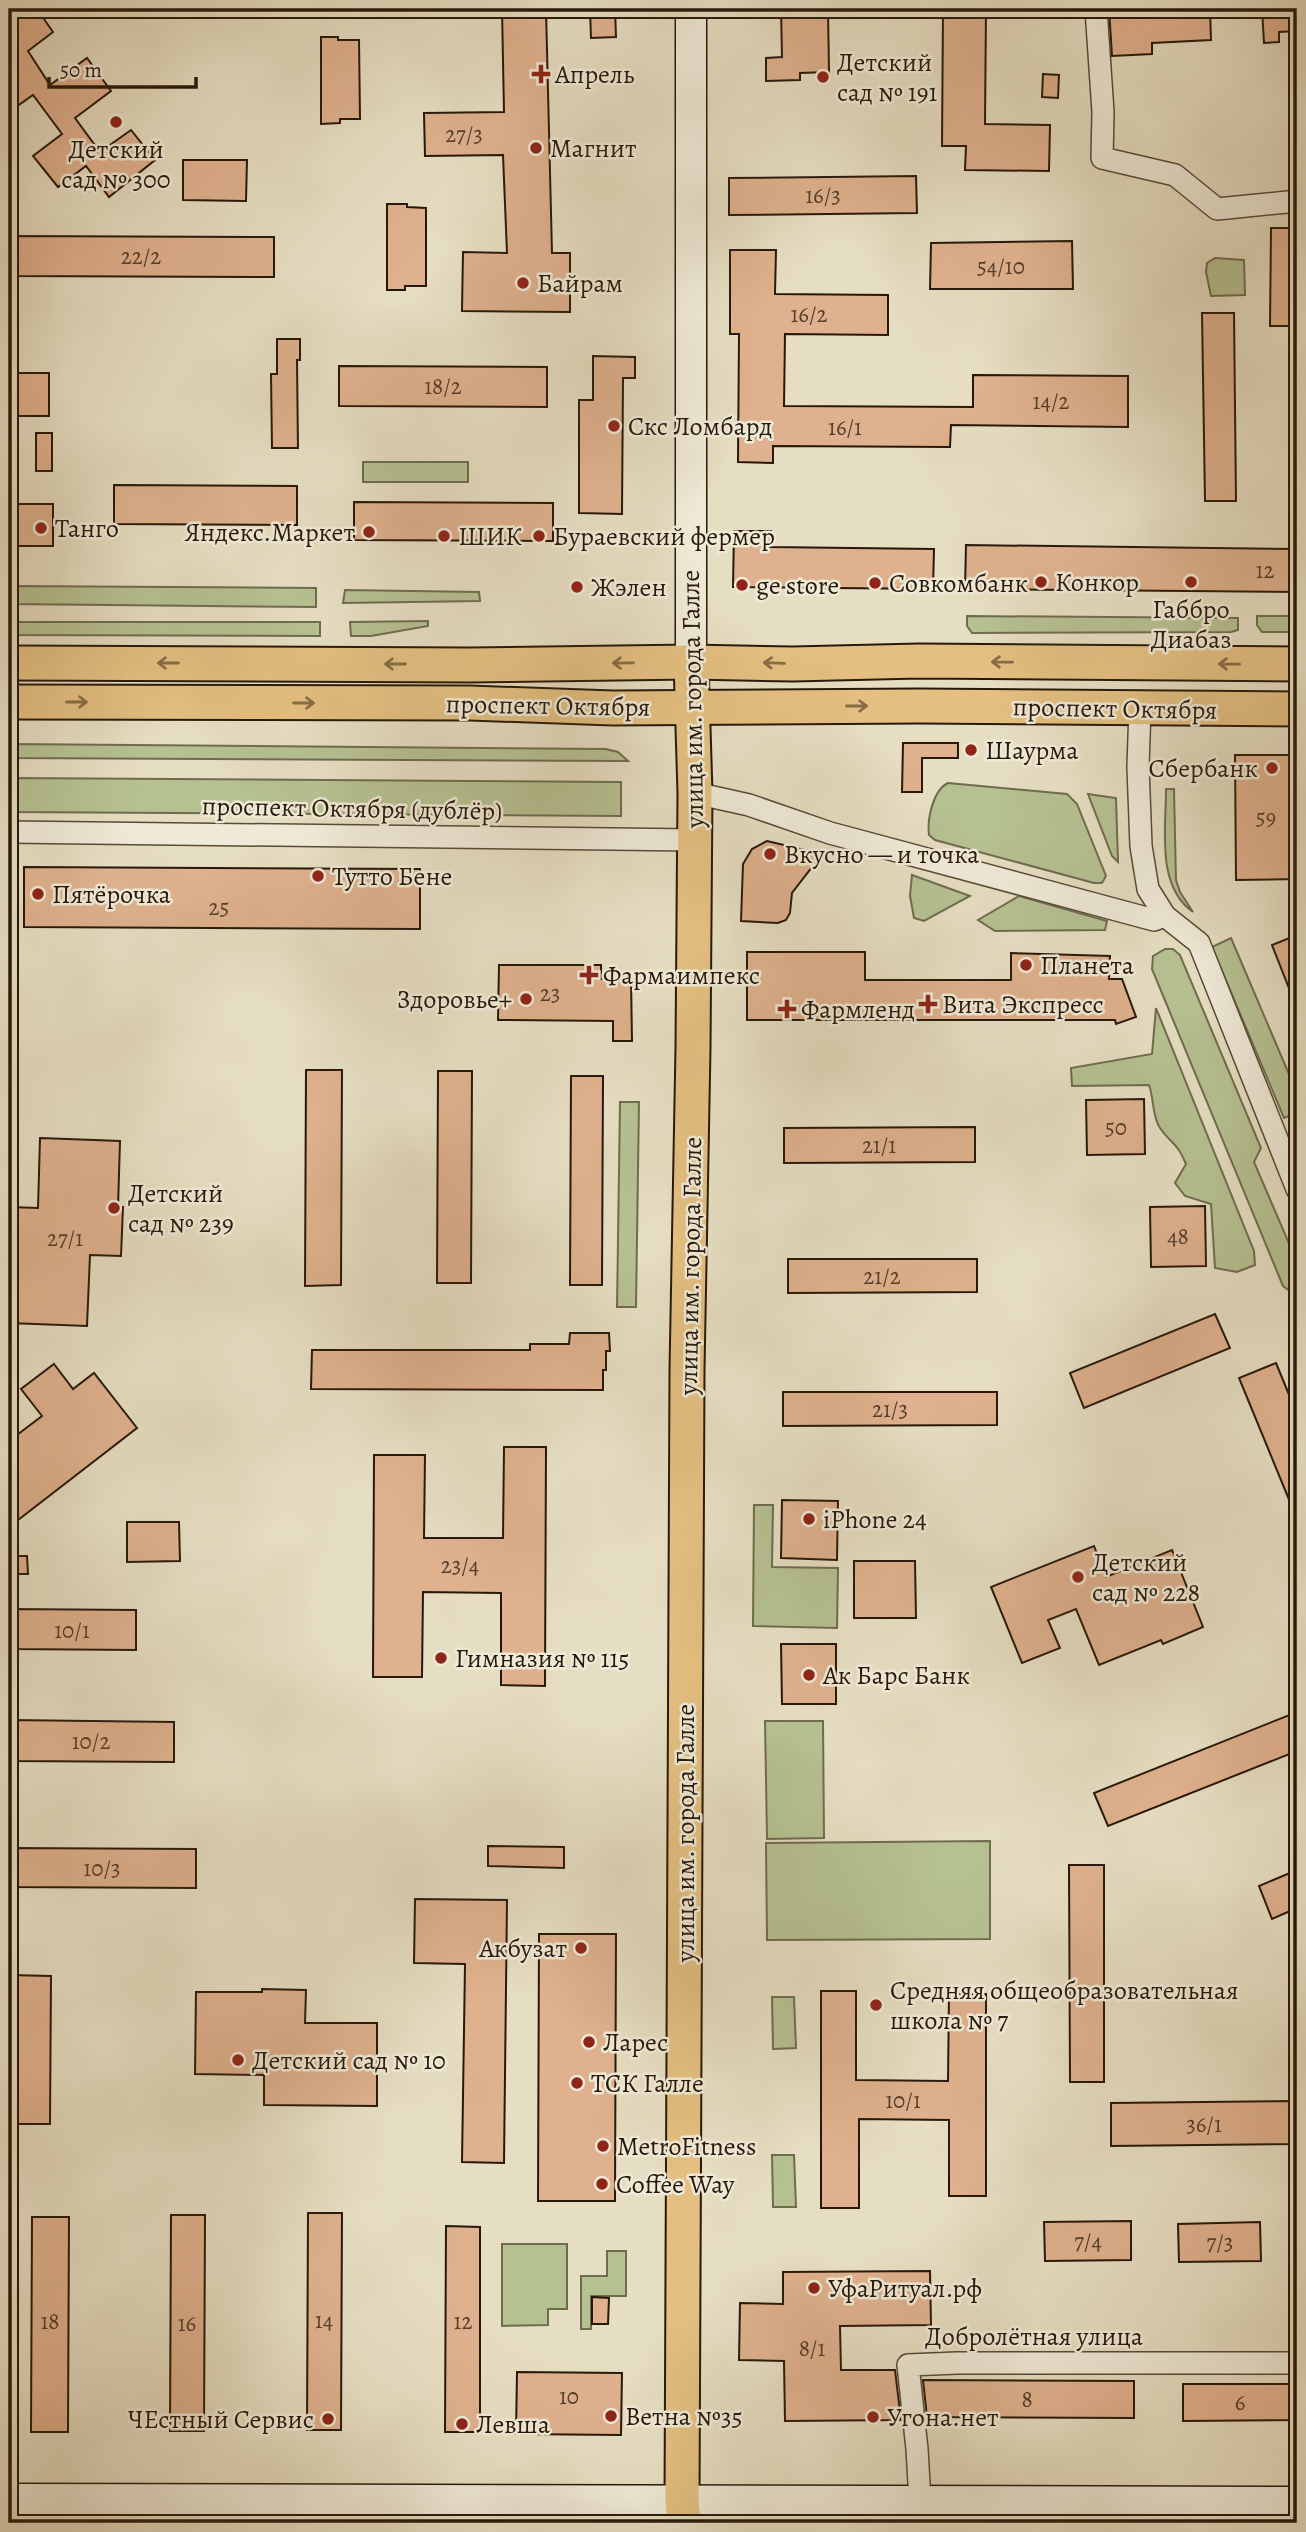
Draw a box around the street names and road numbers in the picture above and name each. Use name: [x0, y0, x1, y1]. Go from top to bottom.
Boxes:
street label: улица им. города Галле: [673, 569, 712, 829]
street label: проспект Октября: [445, 686, 651, 725]
street label: проспект Октября: [1012, 689, 1218, 728]
street label: проспект Октября (дублёр): [201, 788, 503, 829]
street label: улица им. города Галле: [671, 1137, 710, 1397]
street label: улица им. города Галле: [668, 1704, 703, 1963]
street label: Добролётная улица: [925, 2319, 1143, 2354]

